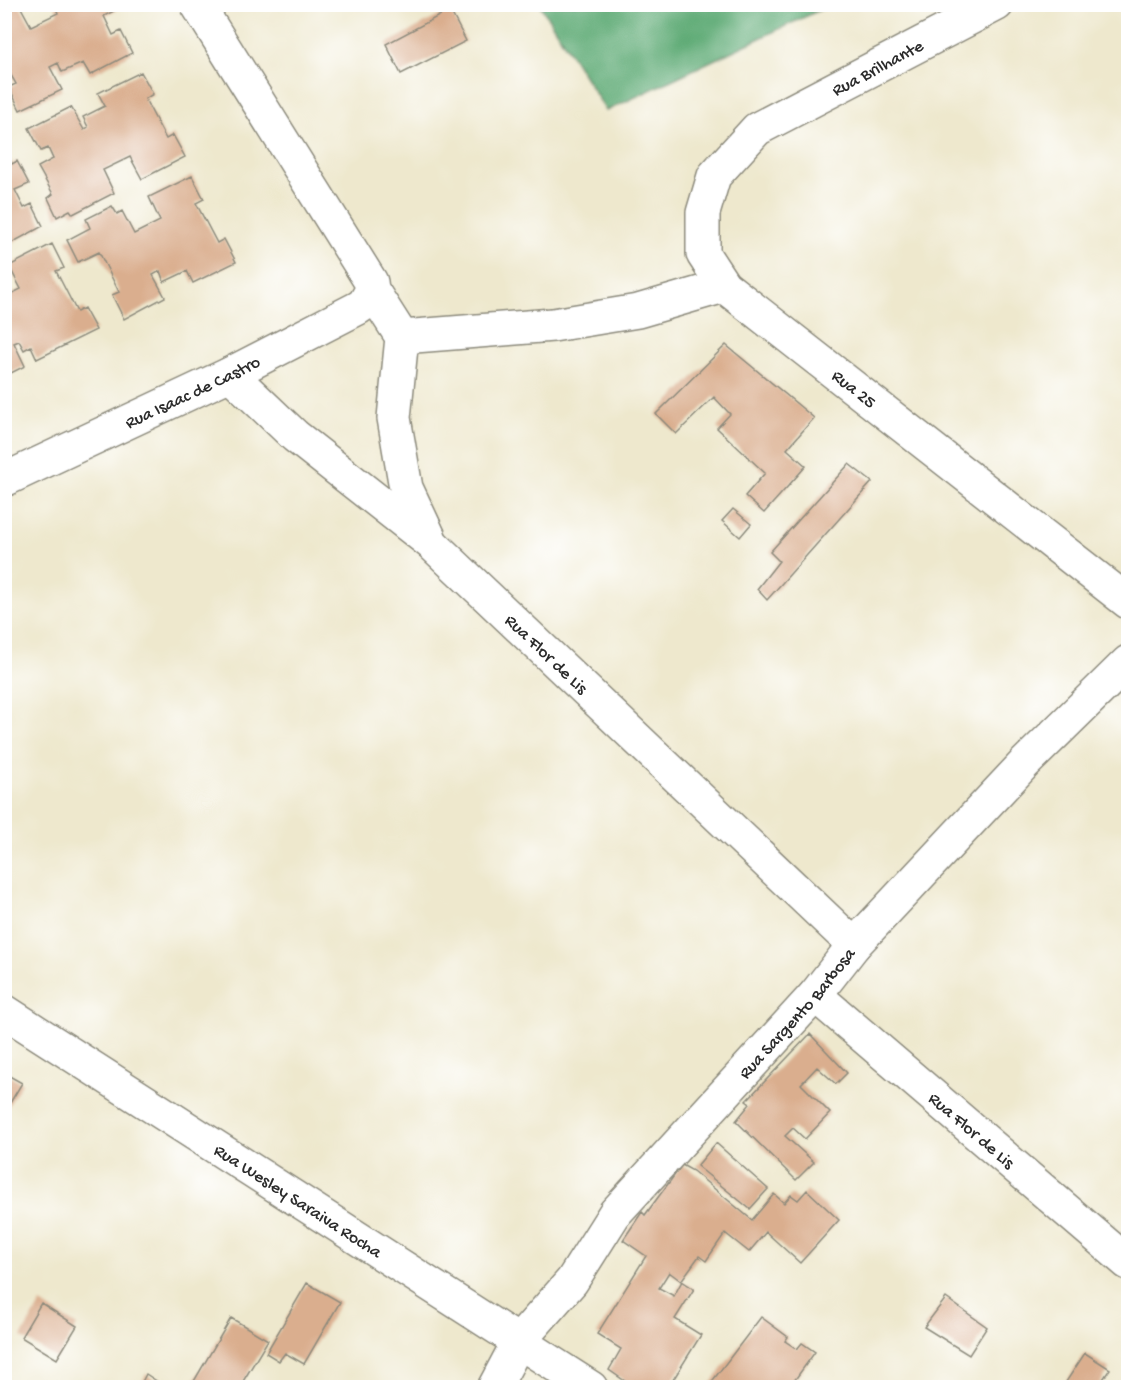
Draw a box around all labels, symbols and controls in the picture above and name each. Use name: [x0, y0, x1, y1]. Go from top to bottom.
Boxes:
street label: Rua Brilhante: [829, 36, 928, 102]
street label: Rua Isaac de Castro: [122, 352, 264, 435]
street label: Rua 25: [827, 366, 879, 414]
street label: Rua Flor de Lis: [499, 611, 592, 700]
street label: Rua Sargento Barbosa: [735, 944, 861, 1084]
street label: Rua Flor de Lis: [923, 1089, 1019, 1175]
street label: Rua Wesley Saraiva Rocha: [209, 1141, 386, 1264]

